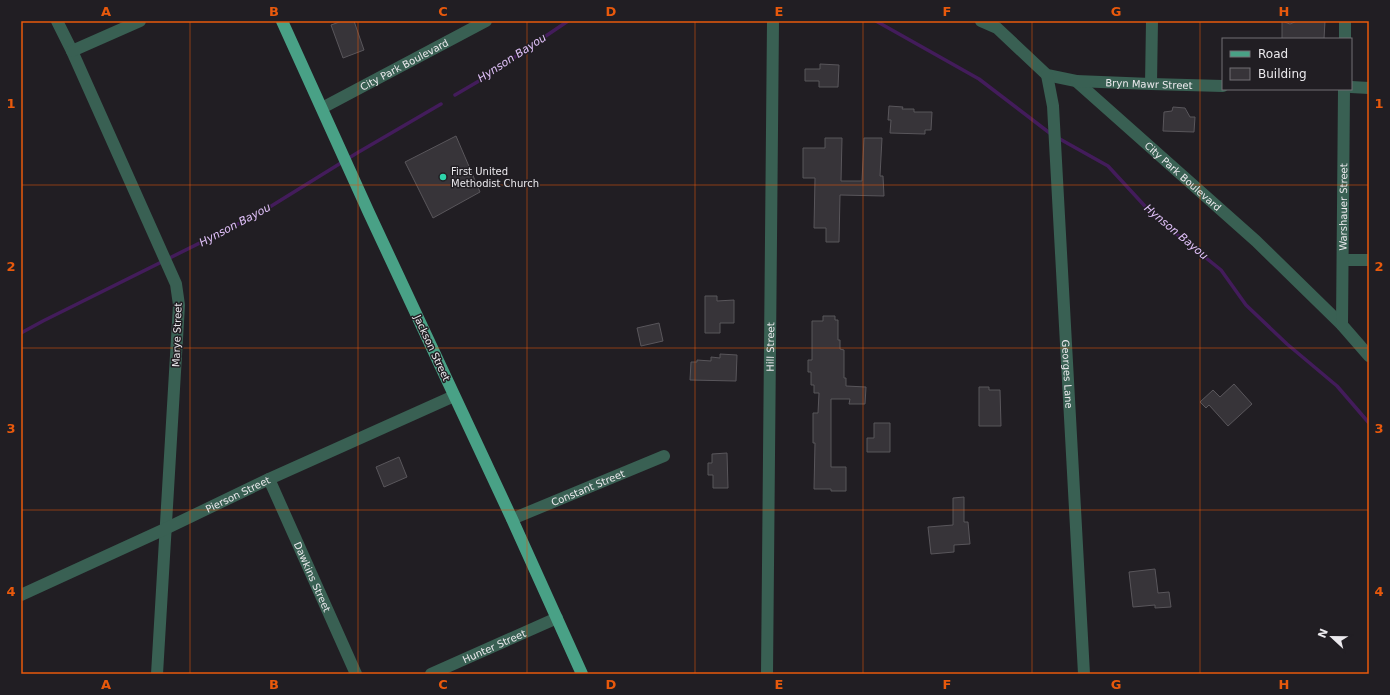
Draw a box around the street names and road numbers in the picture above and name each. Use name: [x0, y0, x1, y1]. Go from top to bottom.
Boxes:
street label: City Park Boulevard: [358, 37, 450, 92]
street label: Bryn Mawr Street: [1105, 77, 1193, 91]
street label: City Park Boulevard: [1143, 139, 1223, 213]
street label: Warshauer Street: [1337, 163, 1349, 251]
street label: Marye Street: [170, 303, 184, 367]
street label: Jackson Street: [411, 312, 452, 383]
street label: Hill Street: [764, 322, 776, 372]
street label: Georges Lane: [1060, 339, 1075, 409]
street label: Constant Street: [549, 467, 626, 508]
street label: Pierson Street: [204, 474, 272, 514]
street label: Dawkins Street: [292, 540, 333, 614]
street label: Hunter Street: [461, 627, 527, 665]

